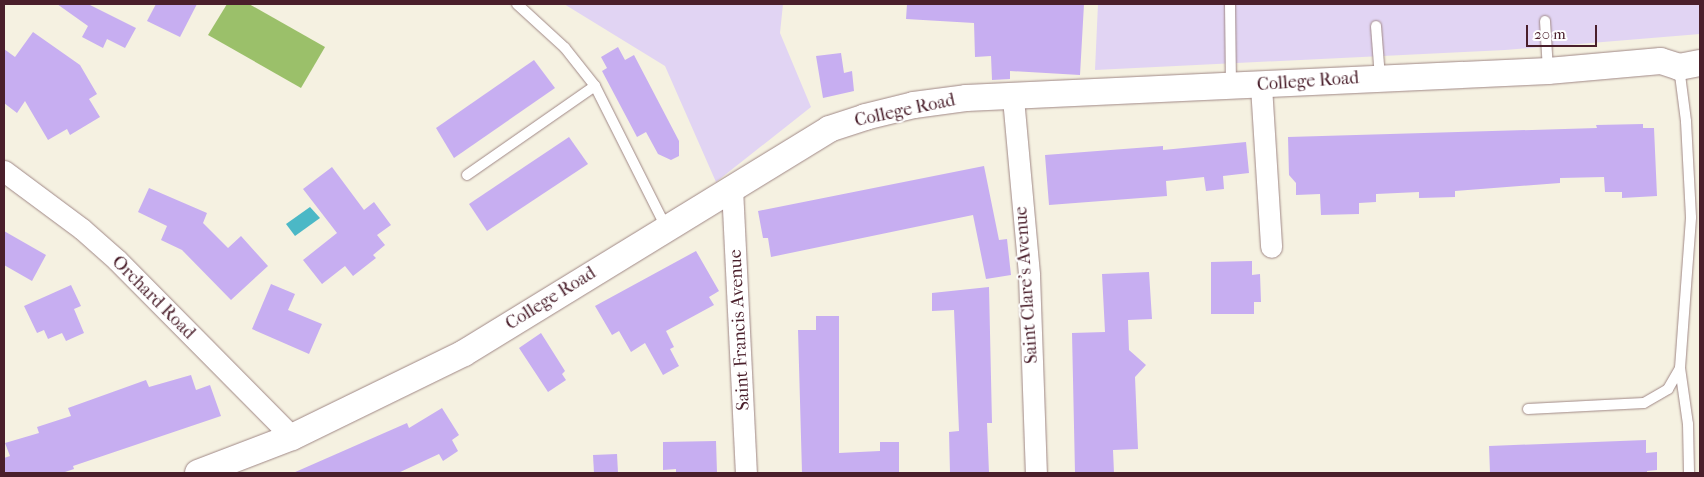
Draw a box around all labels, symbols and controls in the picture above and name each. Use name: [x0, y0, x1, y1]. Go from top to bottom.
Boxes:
scale bar: [1529, 15, 1600, 47]
text: 20 m: [1534, 25, 1566, 43]
street label: College Road: [1256, 68, 1360, 96]
street label: College Road: [853, 90, 957, 132]
street label: Saint Clare's Avenue: [1011, 206, 1043, 364]
street label: Saint Francis Avenue: [725, 249, 755, 411]
street label: Orchard Road: [107, 252, 199, 344]
street label: College Road: [502, 263, 600, 335]

